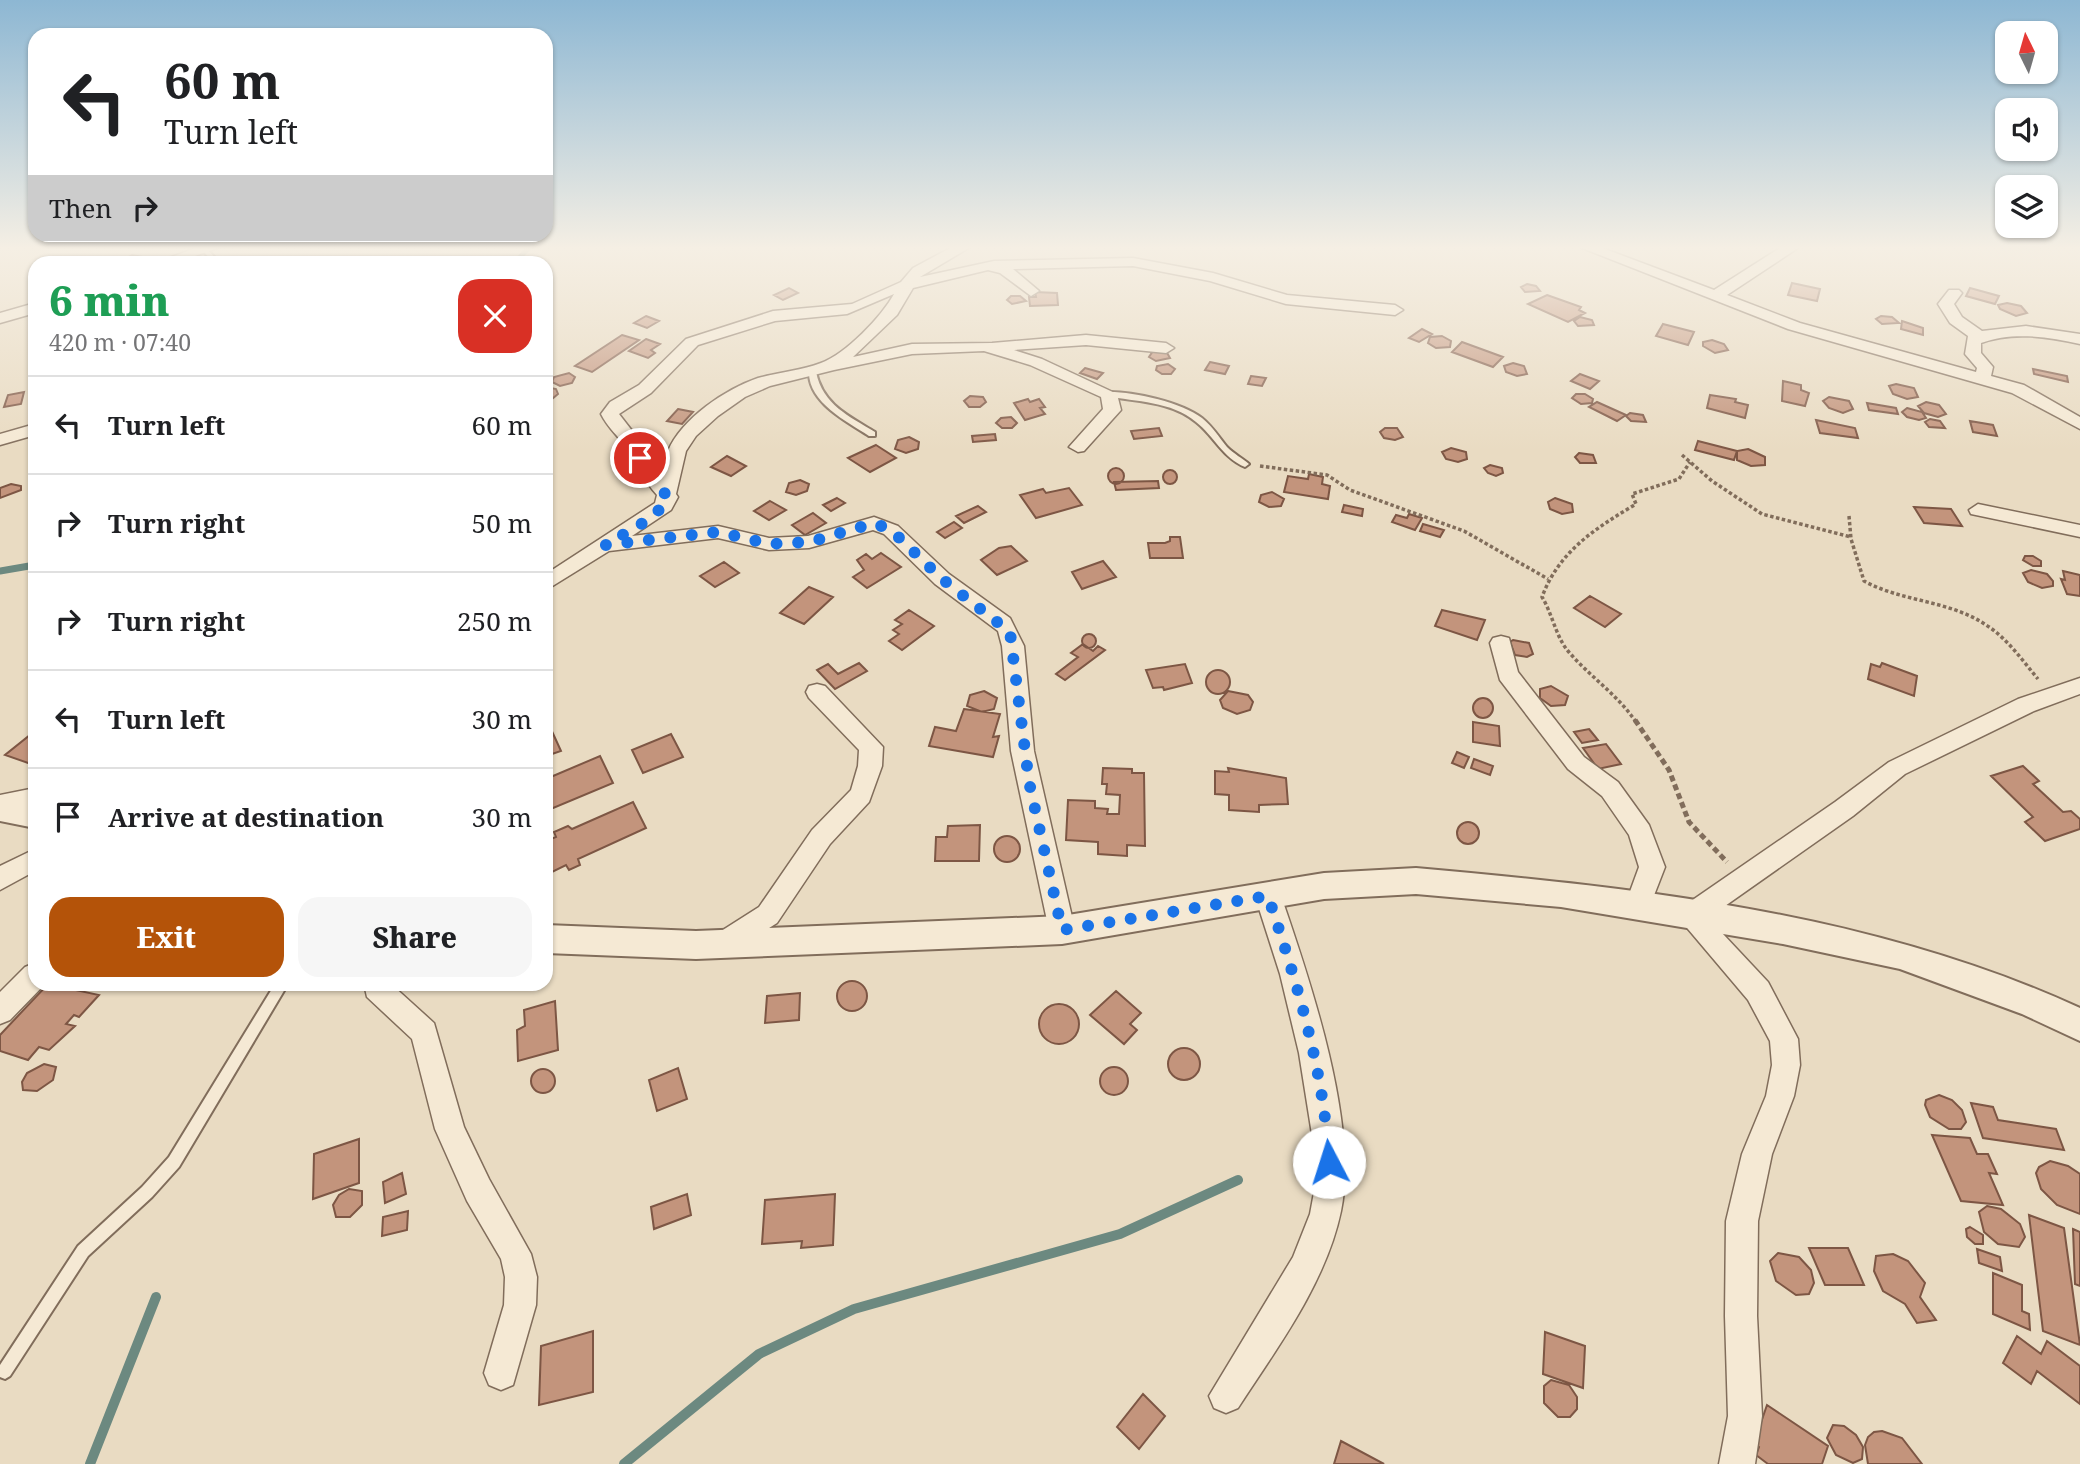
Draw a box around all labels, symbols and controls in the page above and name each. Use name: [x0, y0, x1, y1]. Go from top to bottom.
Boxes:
north arrow: [1995, 21, 2058, 84]
map controls: [1995, 21, 2058, 238]
text: 60 m: [164, 47, 280, 113]
icon: left: [49, 56, 140, 147]
button: sound: [1995, 98, 2058, 161]
text: Turn left: [164, 110, 298, 153]
button: layers: [1995, 175, 2058, 238]
icon: right: [126, 189, 164, 227]
text: Then: [49, 190, 112, 226]
text: 6 min: [49, 271, 170, 328]
button: close: [458, 279, 532, 353]
text: 420 m · 07:40: [49, 326, 191, 358]
icon: left: [49, 406, 87, 444]
text: Turn left: [108, 407, 225, 443]
text: 60 m: [472, 407, 532, 443]
pin: [610, 428, 670, 488]
icon: arrive: [621, 439, 659, 477]
icon: right: [49, 504, 87, 542]
text: Turn right: [108, 505, 245, 541]
text: 50 m: [472, 505, 532, 541]
icon: right: [49, 602, 87, 640]
text: Turn right: [108, 603, 245, 639]
text: 250 m: [457, 603, 532, 639]
icon: left: [49, 700, 87, 738]
text: Turn left: [108, 701, 225, 737]
text: 30 m: [472, 701, 532, 737]
icon: arrive: [49, 798, 87, 836]
text: Arrive at destination: [108, 799, 384, 835]
text: 30 m: [472, 799, 532, 835]
button: Exit: [49, 897, 284, 977]
button: Share: [298, 897, 532, 977]
position arrow: [1292, 1125, 1366, 1199]

